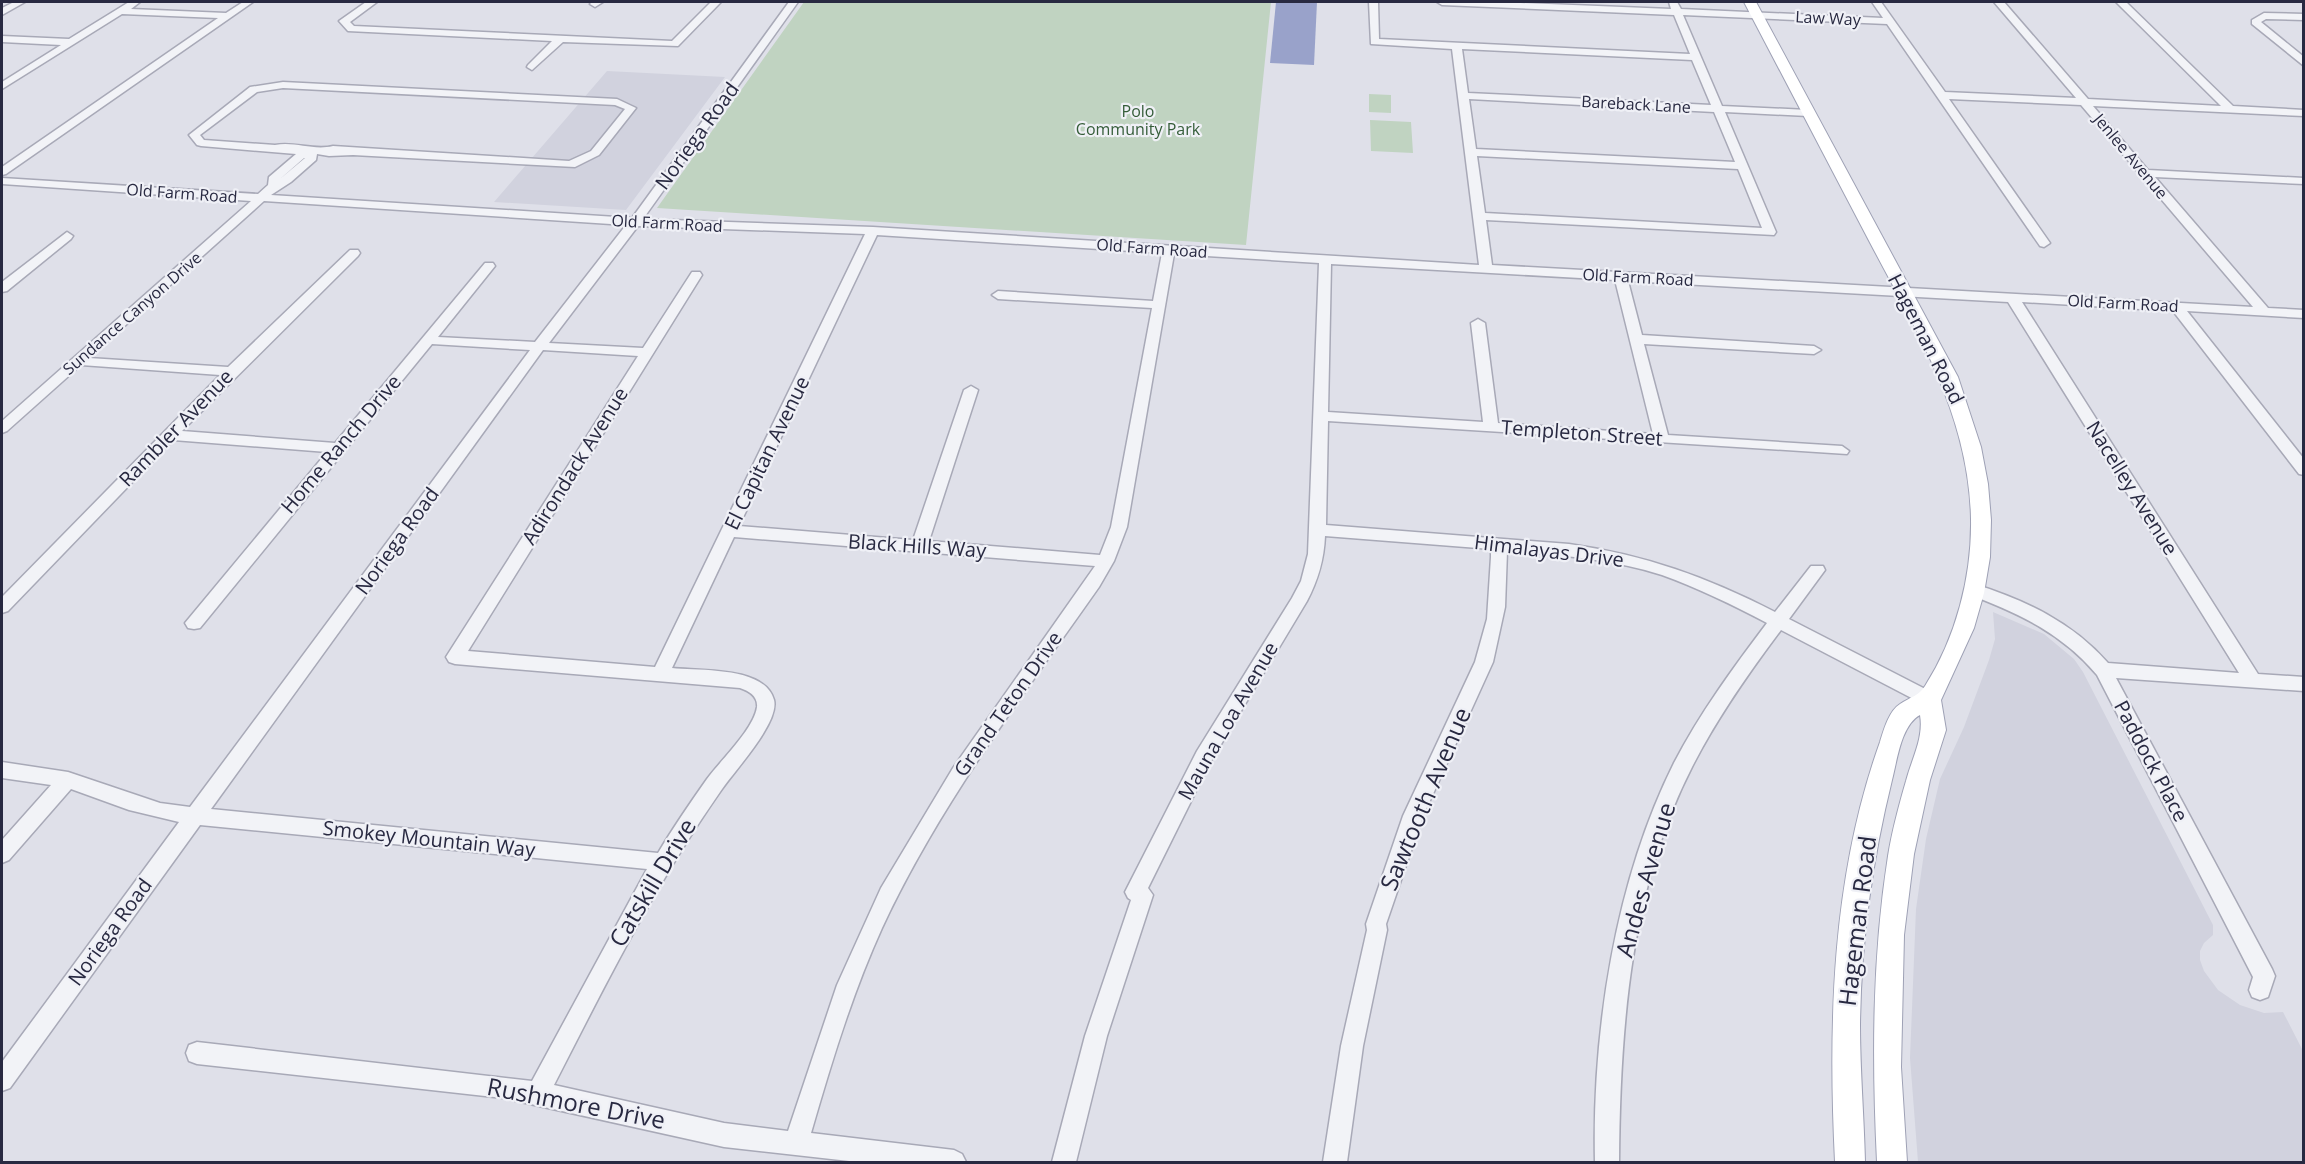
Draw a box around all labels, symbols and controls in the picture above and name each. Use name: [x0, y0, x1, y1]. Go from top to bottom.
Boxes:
street label: Law Way: [1795, 5, 1862, 31]
street label: Noriega Road: [649, 77, 745, 195]
street label: Bareback Lane: [1581, 90, 1691, 118]
park label: Polo Community Park: [1076, 100, 1201, 140]
street label: Jenlee Avenue: [2088, 107, 2173, 203]
street label: Old Farm Road: [126, 178, 238, 208]
street label: Old Farm Road: [611, 209, 723, 237]
street label: Old Farm Road: [1096, 233, 1208, 263]
street label: Sundance Canyon Drive: [58, 247, 206, 379]
street label: Old Farm Road: [1582, 263, 1694, 291]
street label: Hageman Road: [1882, 269, 1971, 409]
street label: Old Farm Road: [2067, 289, 2179, 317]
street label: Rambler Avenue: [113, 363, 239, 492]
street label: Home Ranch Drive: [275, 369, 407, 519]
street label: El Capitan Avenue: [718, 372, 815, 534]
street label: Adirondack Avenue: [515, 382, 634, 549]
street label: Templeton Street: [1500, 413, 1664, 452]
street label: Nacelley Avenue: [2080, 416, 2184, 560]
street label: Noriega Road: [349, 482, 445, 600]
street label: Black Hills Way: [847, 527, 988, 564]
street label: Himalayas Drive: [1473, 528, 1625, 573]
street label: Grand Teton Drive: [947, 626, 1068, 782]
street label: Mauna Loa Avenue: [1171, 637, 1284, 805]
street label: Paddock Place: [2108, 695, 2195, 826]
street label: Sawtooth Avenue: [1371, 702, 1478, 895]
street label: Andes Avenue: [1607, 798, 1682, 961]
street label: Catskill Drive: [600, 812, 703, 953]
street label: Smokey Mountain Way: [322, 814, 538, 863]
street label: Hageman Road: [1830, 834, 1883, 1008]
street label: Noriega Road: [62, 873, 158, 991]
street label: Rushmore Drive: [484, 1069, 668, 1136]

